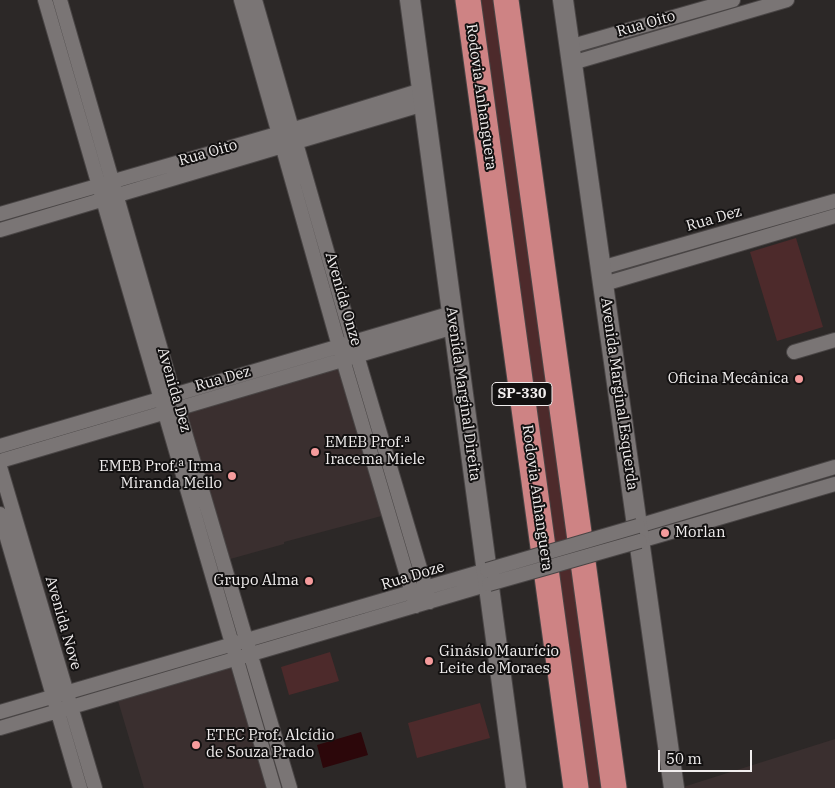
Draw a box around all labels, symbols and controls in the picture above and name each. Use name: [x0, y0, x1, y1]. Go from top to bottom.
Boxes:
street label: Rua Oito: [615, 7, 677, 41]
street label: Rodovia Anhanguera: [462, 23, 500, 171]
street label: Rua Oito: [177, 136, 239, 170]
street label: Rua Dez: [684, 202, 744, 236]
street label: Avenida Onze: [321, 250, 365, 348]
street label: Avenida Marginal Esquerda: [597, 296, 641, 492]
street label: Avenida Marginal Direita: [442, 306, 484, 482]
street label: Avenida Dez: [153, 346, 195, 434]
street label: Rua Dez: [193, 362, 253, 396]
place label: Oficina Mecânica: [668, 370, 789, 388]
marker: Oficina Mecânica: [793, 373, 805, 385]
road number: SP-330: [492, 382, 552, 406]
street label: Rodovia Anhanguera: [518, 424, 556, 572]
place label: EMEB Prof.ª Iracema Miele: [325, 434, 425, 469]
marker: EMEB Prof.ª Iracema Miele: [309, 446, 321, 458]
place label: EMEB Prof.ª Irma Miranda Mello: [99, 458, 222, 493]
marker: EMEB Prof.ª Irma Miranda Mello: [226, 470, 238, 482]
place label: Morlan: [675, 524, 725, 542]
marker: Morlan: [659, 527, 671, 539]
street label: Rua Doze: [379, 558, 447, 594]
place label: Grupo Alma: [214, 572, 299, 590]
street label: Avenida Nove: [41, 574, 85, 672]
marker: Grupo Alma: [303, 575, 315, 587]
place label: Ginásio Maurício Leite de Moraes: [439, 643, 559, 678]
marker: Ginásio Maurício Leite de Moraes: [423, 655, 435, 667]
place label: ETEC Prof. Alcídio de Souza Prado: [206, 727, 335, 762]
marker: ETEC Prof. Alcídio de Souza Prado: [190, 739, 202, 751]
scale bar: [660, 740, 754, 772]
text: 50 m: [666, 749, 702, 768]

